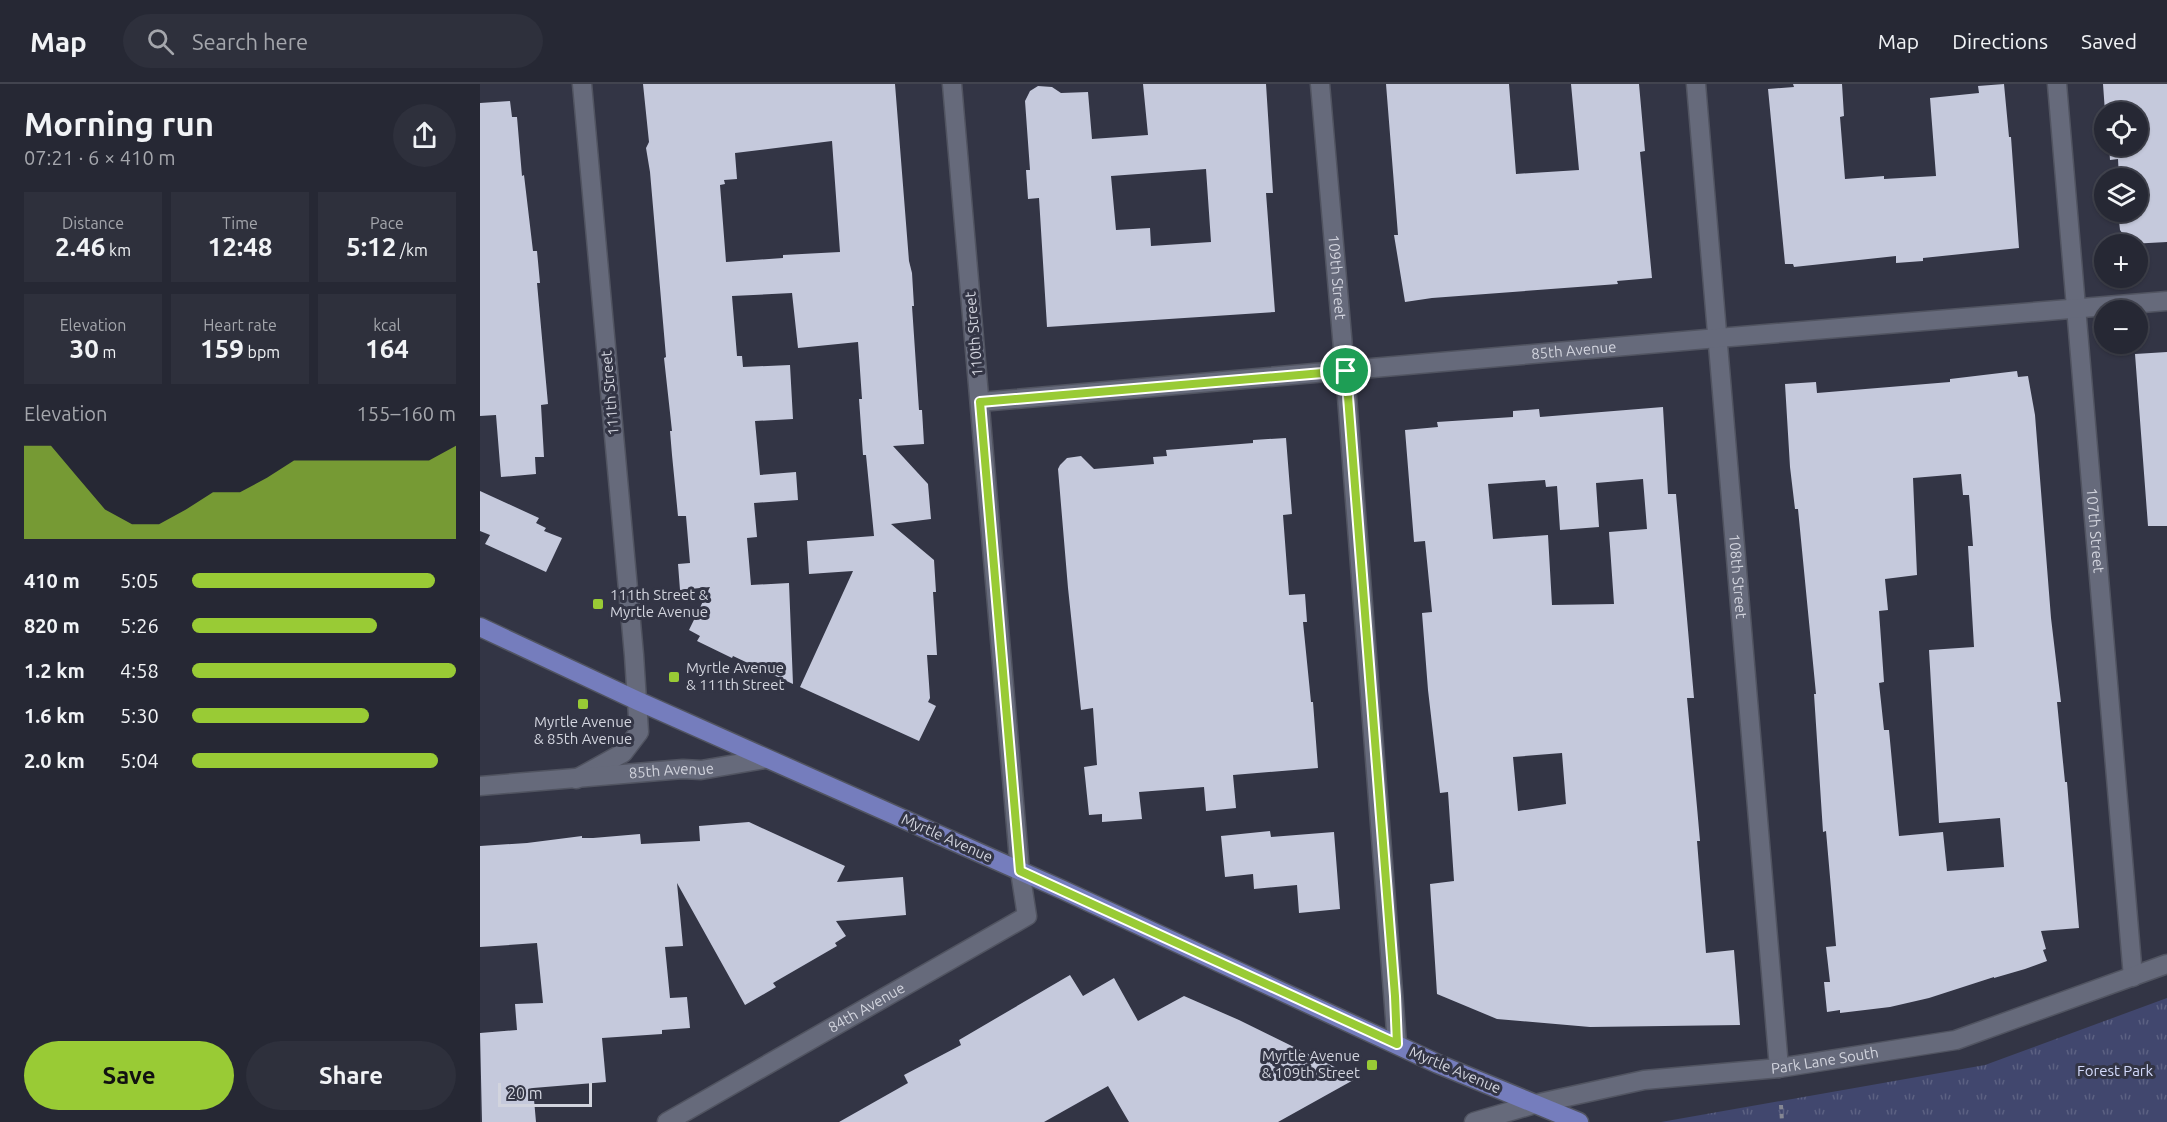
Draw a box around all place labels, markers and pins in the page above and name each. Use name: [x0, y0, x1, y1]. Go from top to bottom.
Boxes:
pin: [1320, 345, 1371, 396]
place label: 111th Street & Myrtle Avenue: [610, 586, 709, 620]
marker: 111th Street & Myrtle Avenue: [591, 597, 605, 611]
place label: Myrtle Avenue & 111th Street: [686, 659, 785, 693]
marker: Myrtle Avenue & 111th Street: [667, 670, 681, 684]
marker: Myrtle Avenue & 85th Avenue: [576, 697, 590, 711]
place label: Myrtle Avenue & 85th Avenue: [534, 713, 632, 747]
place label: Myrtle Avenue & 109th Street: [1262, 1047, 1360, 1081]
marker: Myrtle Avenue & 109th Street: [1365, 1058, 1379, 1072]

